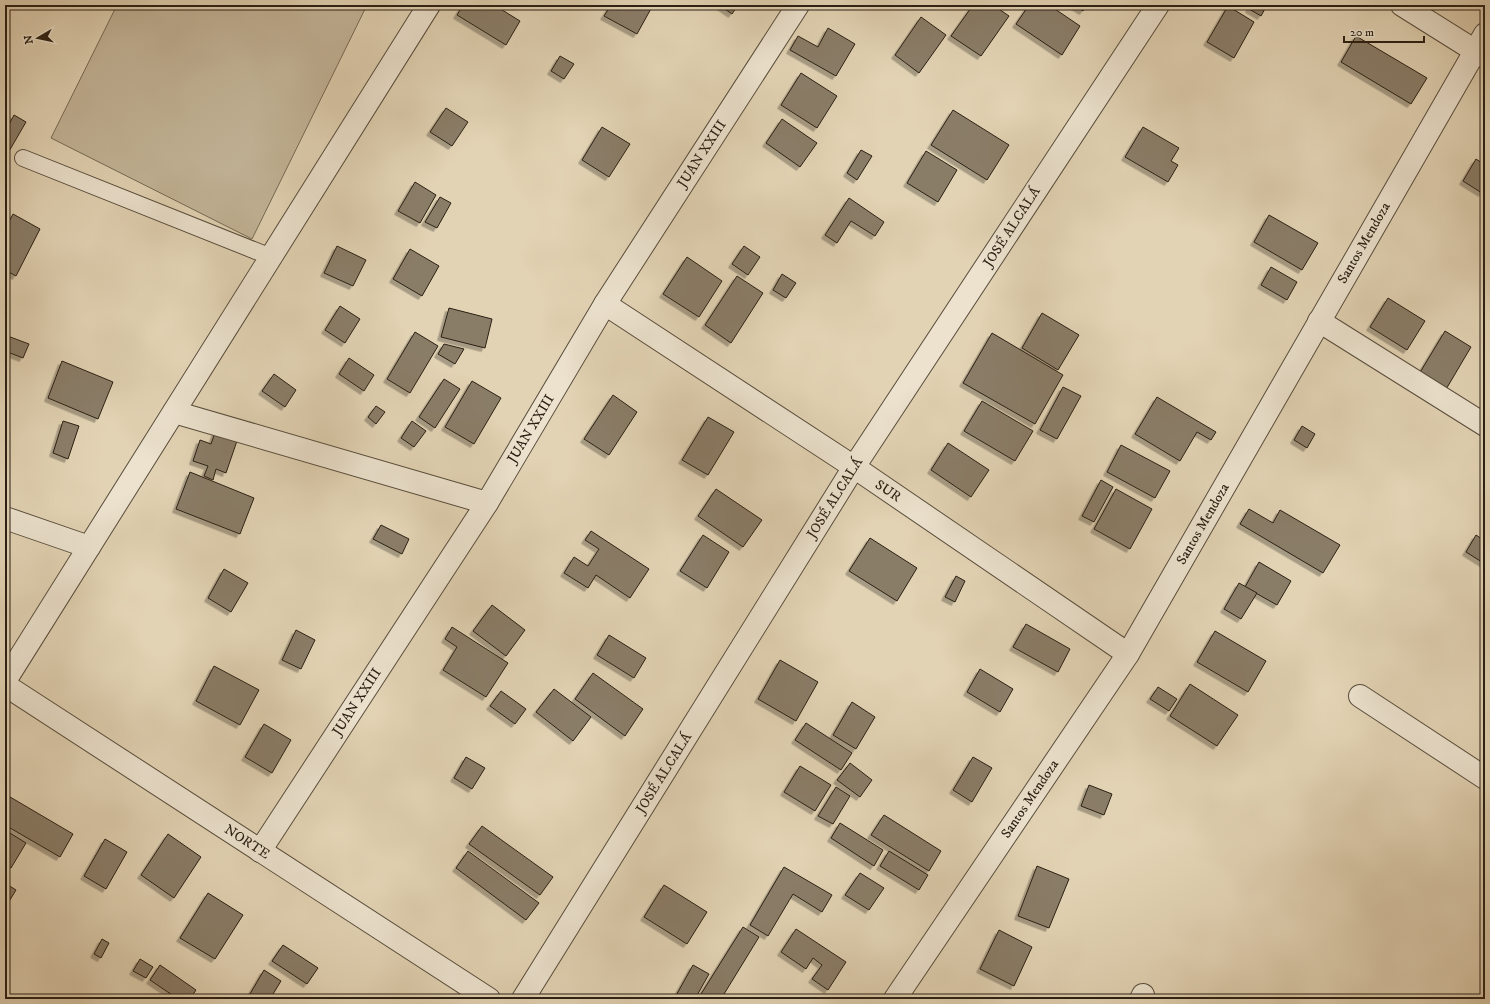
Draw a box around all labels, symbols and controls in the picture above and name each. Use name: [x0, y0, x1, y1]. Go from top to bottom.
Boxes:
north arrow: [18, 18, 58, 58]
scale bar: [1344, 18, 1424, 44]
text: 20 m: [1350, 25, 1374, 40]
text: N: [21, 34, 37, 45]
street label: JUAN XXIII: [672, 117, 731, 193]
street label: JOSÉ ALCALÁ: [978, 183, 1045, 272]
street label: Santos Mendoza: [1333, 199, 1395, 287]
street label: JUAN XXIII: [502, 391, 559, 468]
street label: JOSÉ ALCALÁ: [802, 453, 868, 544]
street label: SUR: [872, 476, 905, 507]
street label: Santos Mendoza: [1172, 480, 1234, 568]
street label: JUAN XXIII: [327, 665, 386, 741]
street label: JOSÉ ALCALÁ: [631, 728, 697, 819]
street label: Santos Mendoza: [997, 756, 1063, 842]
street label: NORTE: [221, 821, 273, 863]

